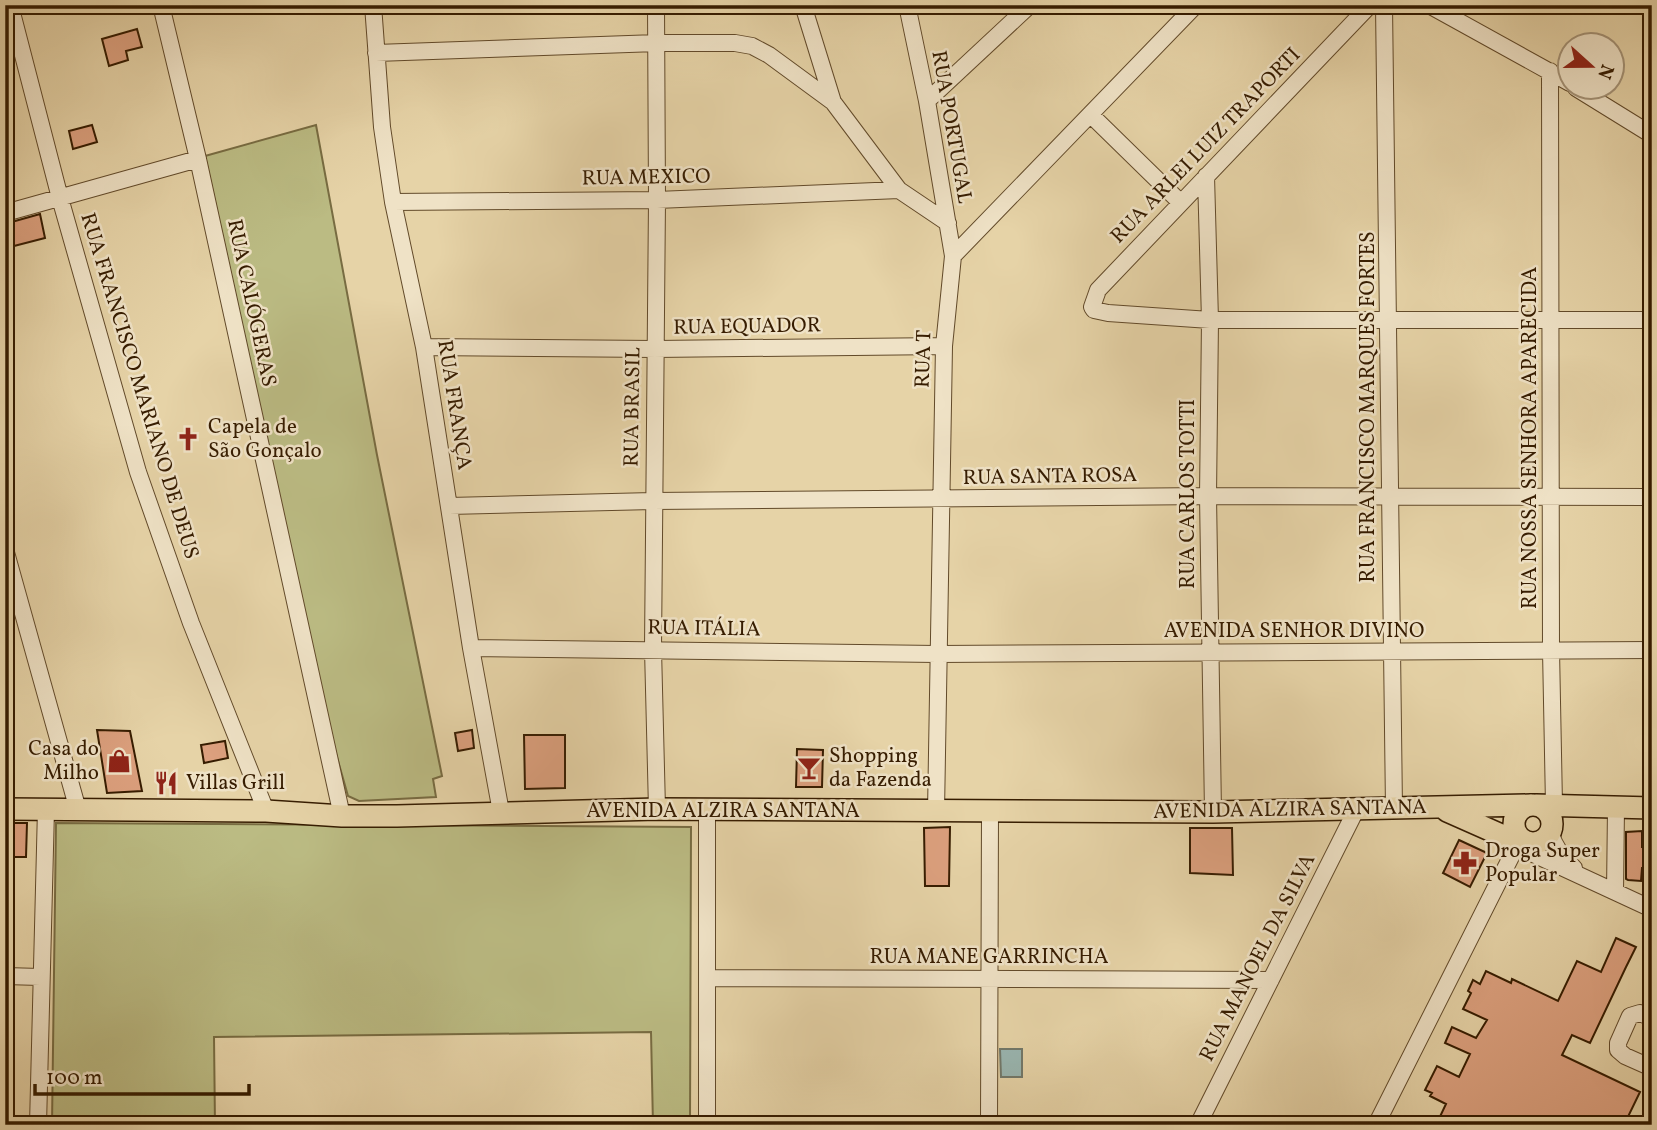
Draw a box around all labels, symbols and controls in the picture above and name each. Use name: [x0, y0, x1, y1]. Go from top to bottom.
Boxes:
north arrow: [1556, 32, 1626, 102]
street label: RUA ARLEI LUIZ TRAPORTI: [1104, 41, 1308, 251]
street label: RUA PORTUGAL: [923, 48, 979, 206]
text: N: [1590, 60, 1620, 83]
street label: RUA MEXICO: [581, 162, 711, 194]
street label: RUA FRANCISCO MARIANO DE DEUS: [72, 209, 206, 563]
street label: RUA CALÓGERAS: [219, 217, 283, 389]
street label: RUA FRANCISCO MARQUES FORTES: [1354, 231, 1383, 583]
street label: RUA NOSSA SENHORA APARECIDA: [1516, 266, 1545, 609]
street label: RUA EQUADOR: [673, 311, 821, 343]
street label: RUA T: [908, 329, 940, 389]
street label: RUA FRANÇA: [429, 338, 479, 472]
street label: RUA BRASIL: [617, 347, 649, 467]
street label: RUA CARLOS TOTTI: [1174, 399, 1203, 589]
place label: Capela de São Gonçalo: [208, 413, 322, 466]
church icon: Capela de São Gonçalo: [174, 425, 202, 453]
street label: RUA SANTA ROSA: [962, 461, 1138, 493]
street label: RUA ITÁLIA: [647, 614, 761, 644]
street label: AVENIDA SENHOR DIVINO: [1164, 617, 1424, 646]
place label: Casa do Milho: [28, 735, 99, 788]
place label: Shopping da Fazenda: [829, 742, 932, 795]
shop icon: Casa do Milho: [105, 747, 133, 775]
bar icon: Shopping da Fazenda: [795, 754, 823, 782]
restaurant icon: Villas Grill: [152, 769, 180, 797]
place label: Villas Grill: [186, 769, 285, 798]
street label: AVENIDA ALZIRA SANTANA: [1153, 793, 1427, 827]
street label: AVENIDA ALZIRA SANTANA: [586, 797, 860, 826]
place label: Droga Super Popular: [1485, 837, 1600, 890]
street label: RUA MANOEL DA SILVA: [1193, 849, 1323, 1067]
pharmacy icon: Droga Super Popular: [1451, 849, 1479, 877]
street label: RUA MANE GARRINCHA: [870, 943, 1109, 972]
scale bar: [35, 1053, 248, 1097]
text: 100 m: [46, 1064, 103, 1093]

